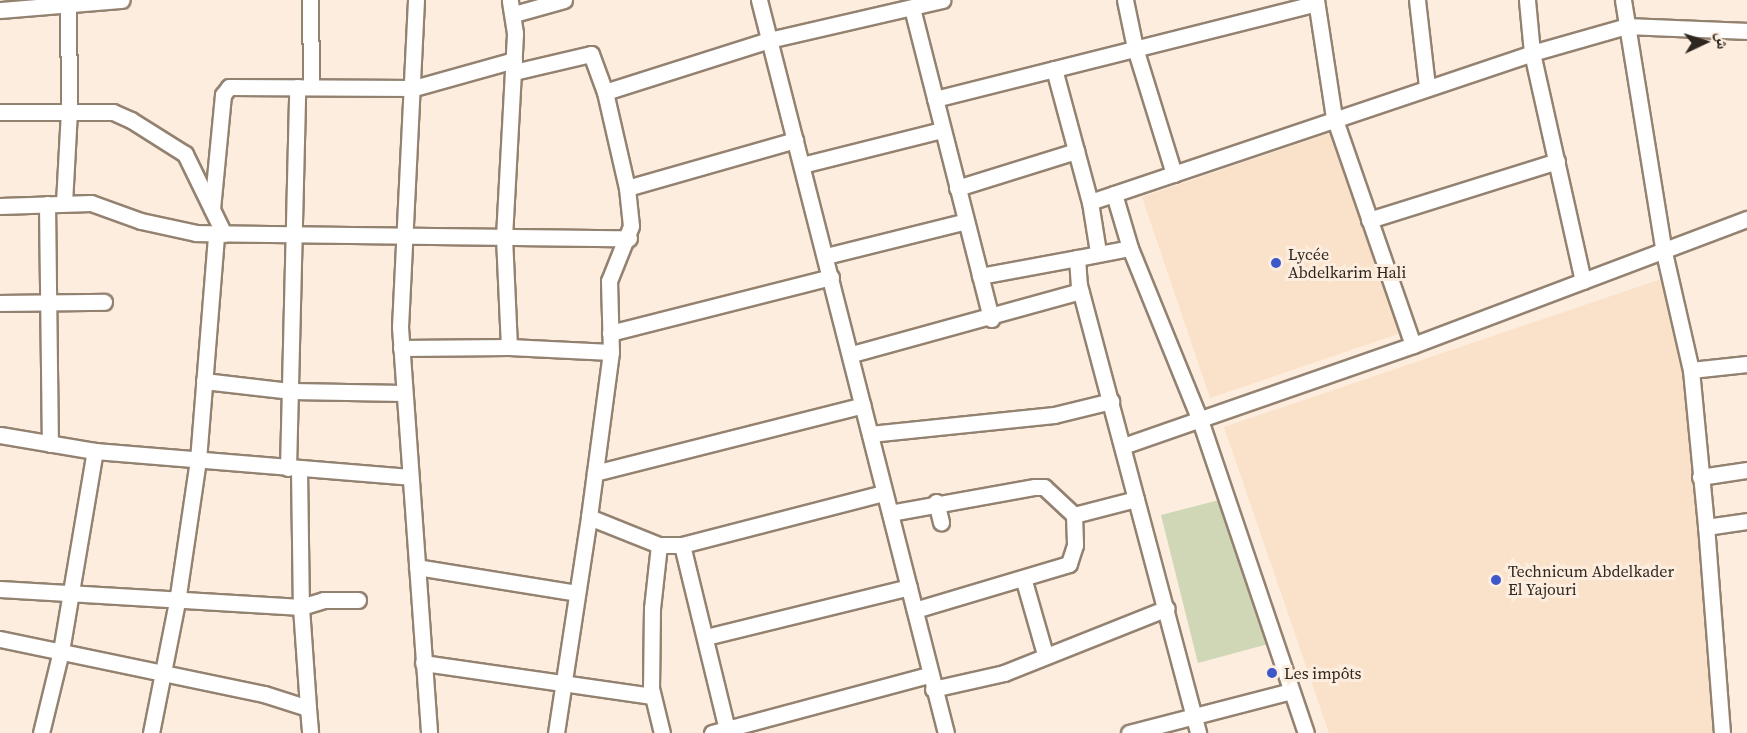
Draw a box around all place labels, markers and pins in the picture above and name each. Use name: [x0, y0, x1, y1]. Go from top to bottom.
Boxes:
place label: Lycée Abdelkarim Hali: [1288, 244, 1406, 282]
marker: Lycée Abdelkarim Hali: [1269, 256, 1283, 270]
place label: Technicum Abdelkader El Yajouri: [1508, 561, 1674, 599]
marker: Technicum Abdelkader El Yajouri: [1489, 573, 1503, 587]
place label: Les impôts: [1284, 663, 1361, 683]
marker: Les impôts: [1265, 666, 1279, 680]

